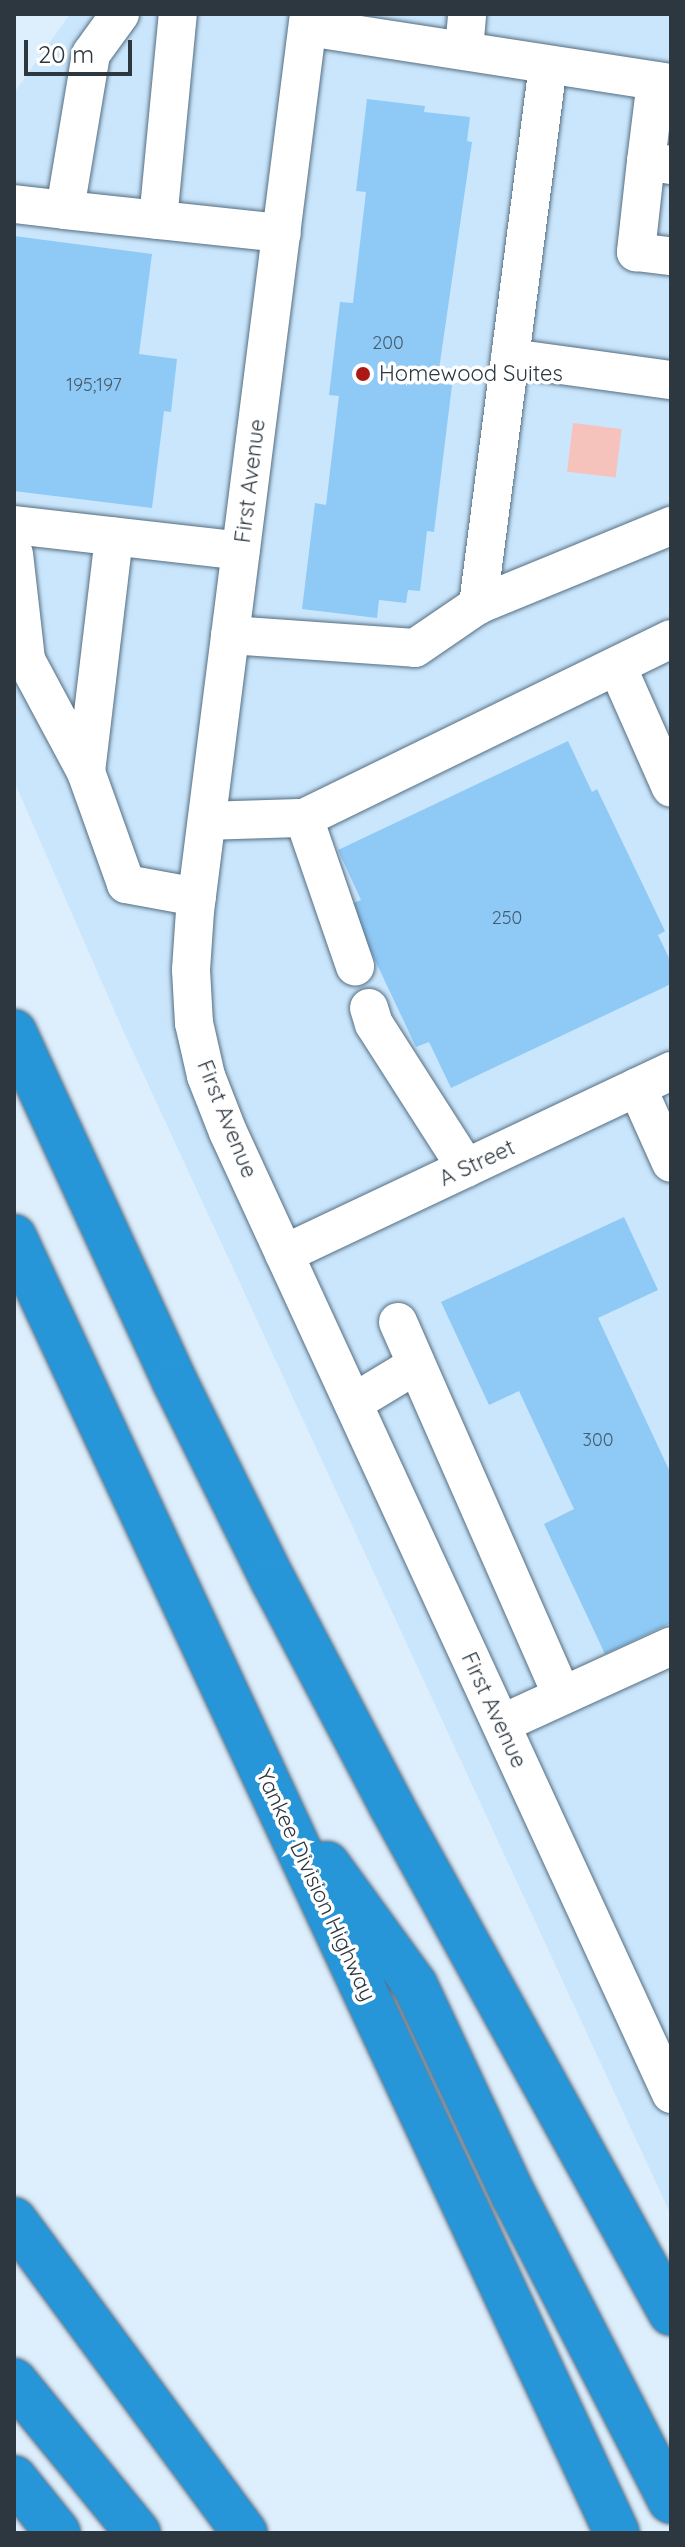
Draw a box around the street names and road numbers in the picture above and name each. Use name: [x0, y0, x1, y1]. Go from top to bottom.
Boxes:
street label: First Avenue: [229, 418, 271, 544]
street label: First Avenue: [191, 1056, 263, 1182]
street label: A Street: [435, 1134, 519, 1192]
street label: First Avenue: [456, 1648, 532, 1772]
street label: Yankee Division Highway: [251, 1765, 381, 2005]

